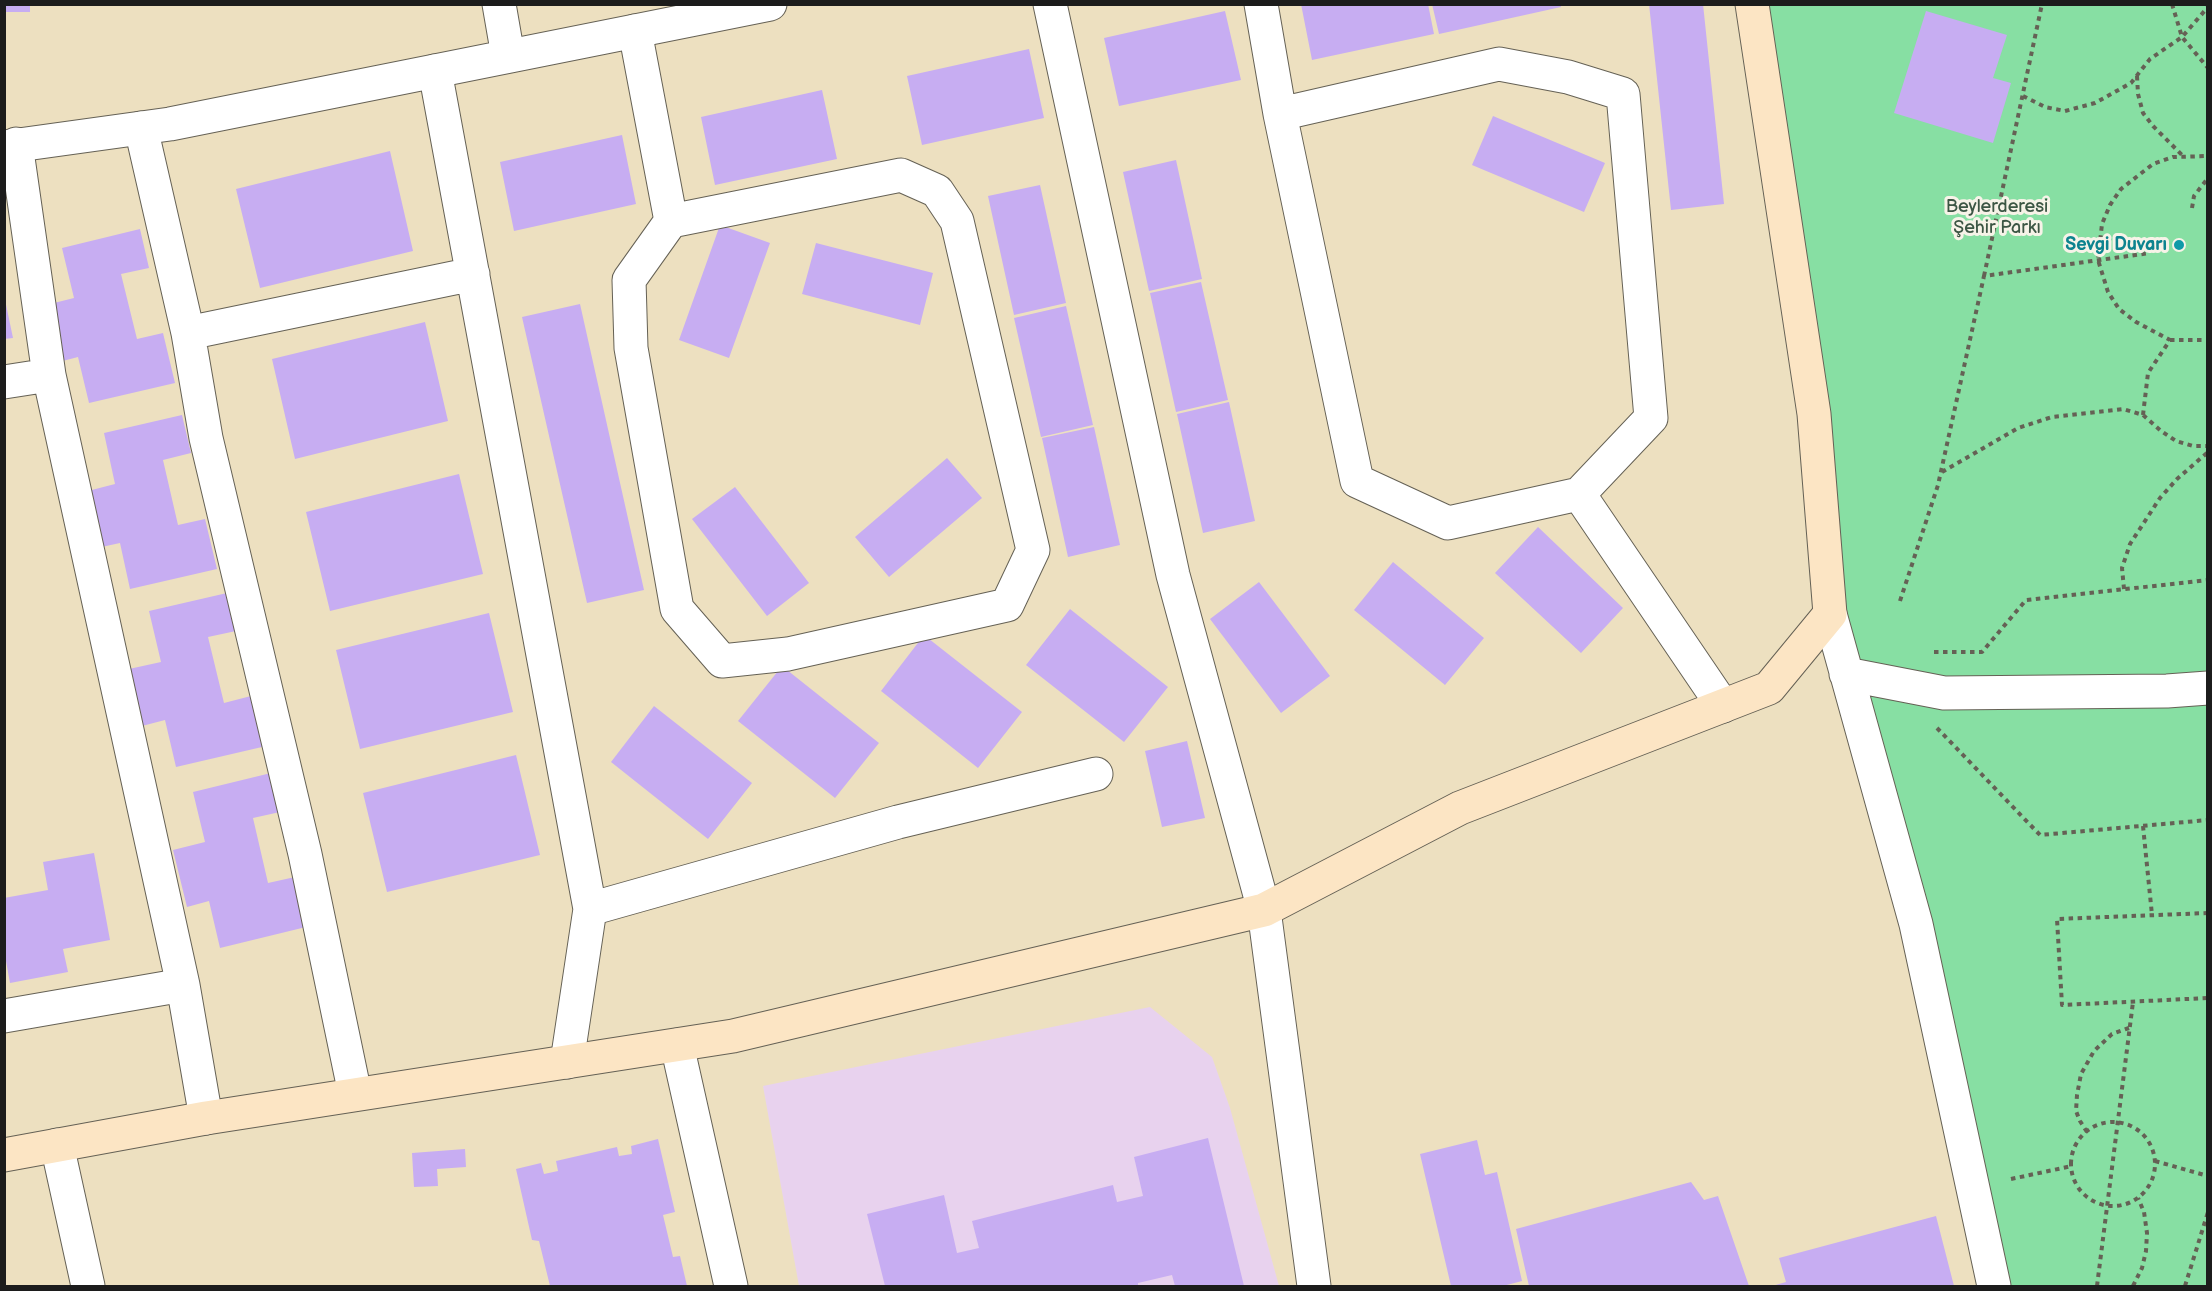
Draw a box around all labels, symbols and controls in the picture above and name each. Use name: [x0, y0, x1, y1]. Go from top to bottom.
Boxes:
park label: Beylerderesi Şehir Parkı: [1946, 196, 2048, 238]
place label: Sevgi Duvarı: [2065, 234, 2167, 256]
marker: Sevgi Duvarı: [2172, 238, 2186, 252]

